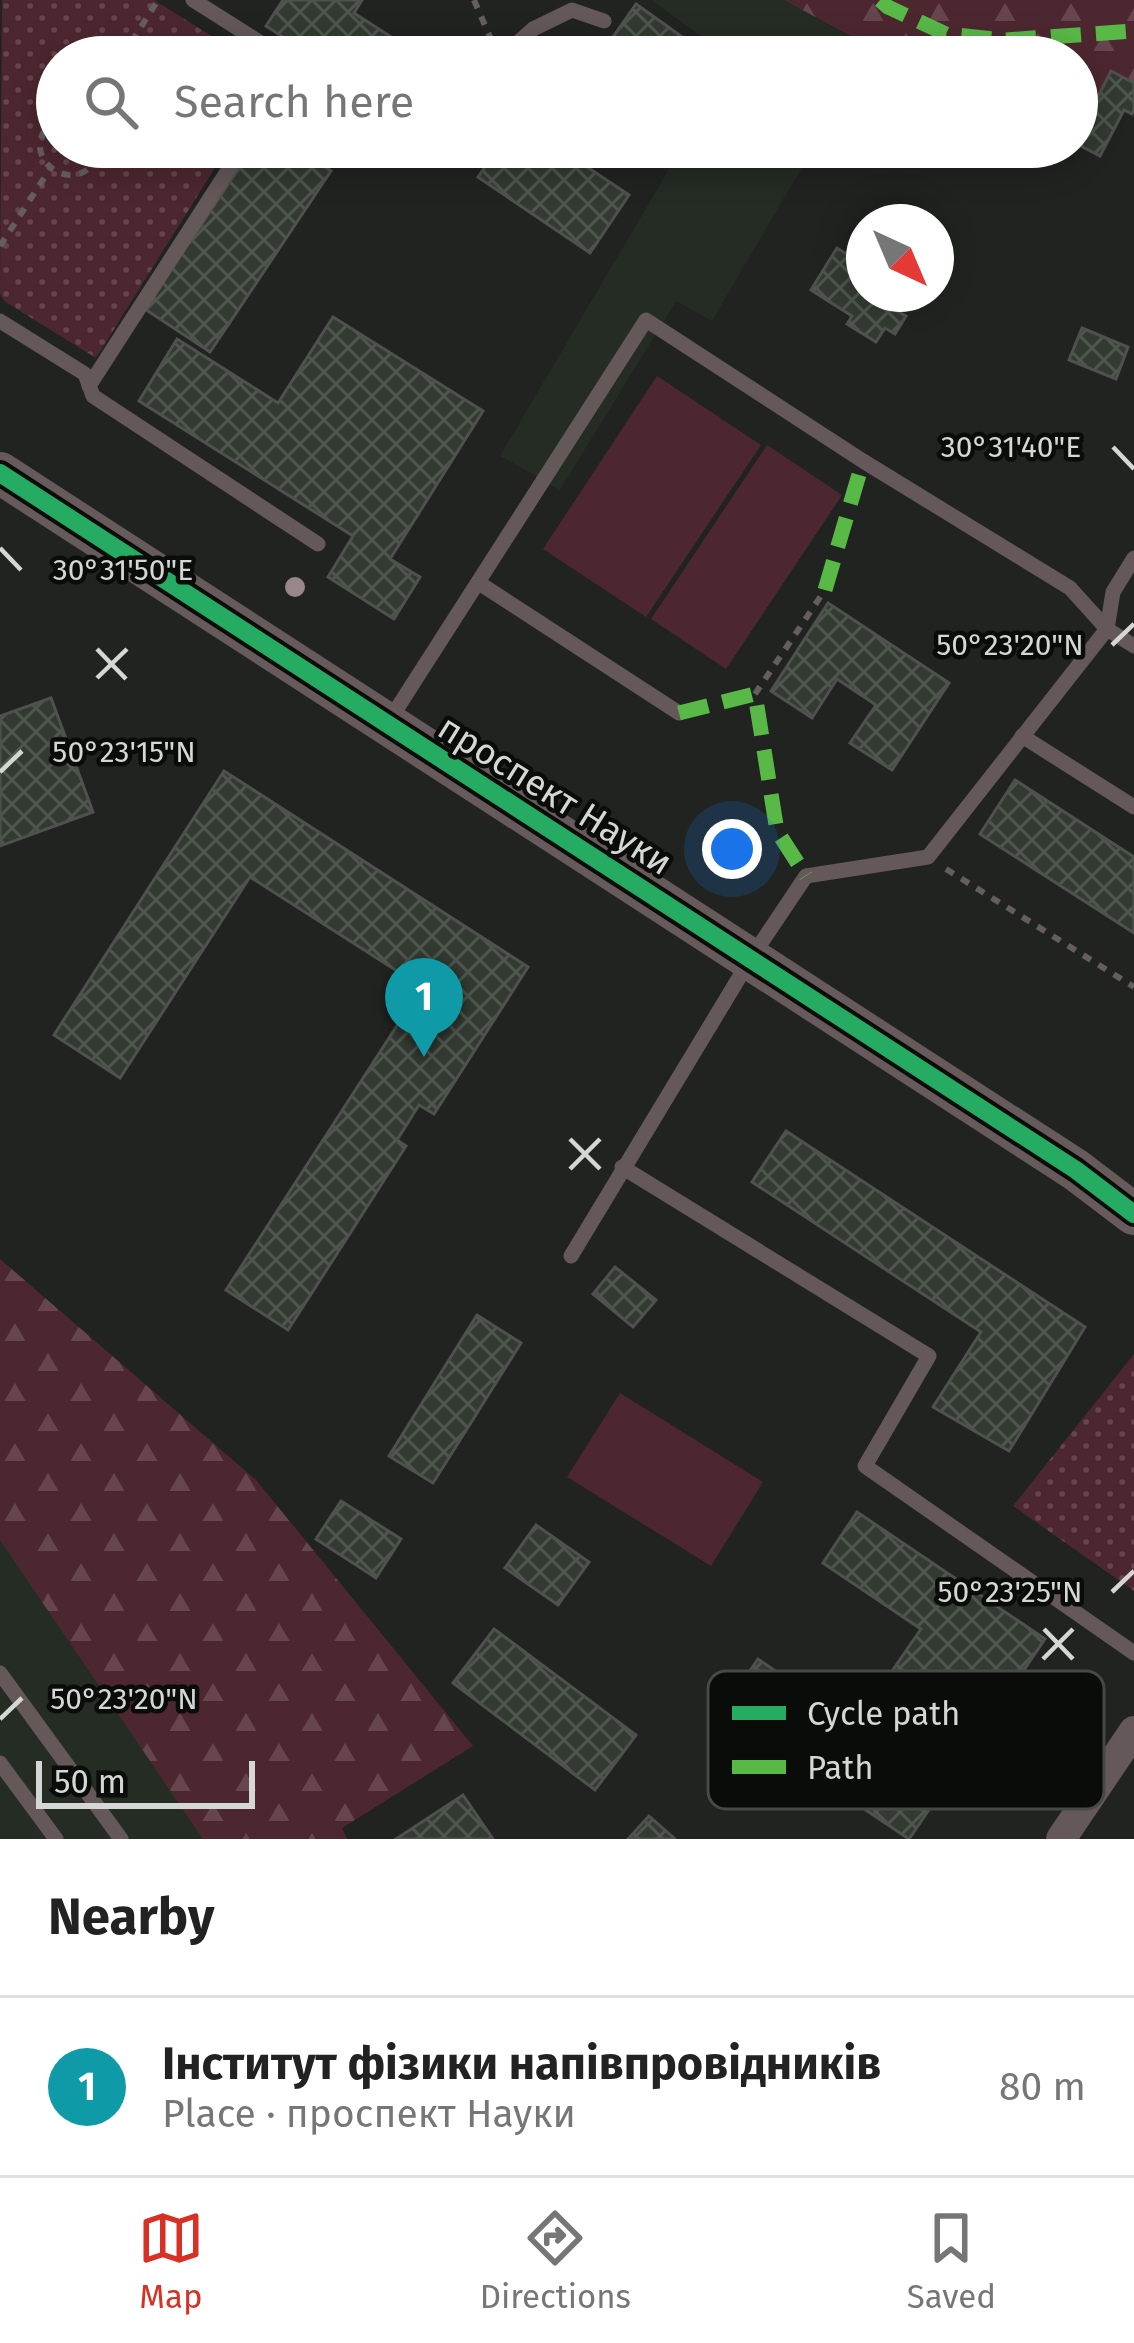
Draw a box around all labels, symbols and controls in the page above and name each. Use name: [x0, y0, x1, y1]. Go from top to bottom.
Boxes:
search box: [36, 36, 1098, 168]
icon: search: [78, 69, 144, 135]
text: Search here: [174, 75, 414, 129]
north arrow: [846, 204, 954, 312]
text: 30°31'40"E: [941, 429, 1081, 465]
text: 30°31'50"E: [53, 552, 193, 588]
text: 50°23'20"N: [936, 627, 1084, 663]
street label: проспект Науки: [430, 705, 680, 885]
text: 50°23'15"N: [52, 734, 196, 770]
your location: [702, 819, 762, 879]
pin: 1: [385, 958, 463, 1057]
text: 50°23'25"N: [937, 1574, 1083, 1610]
legend: [708, 1671, 1104, 1809]
text: 50°23'20"N: [50, 1681, 198, 1717]
text: Cycle path: [807, 1694, 960, 1734]
text: Path: [807, 1748, 874, 1788]
scale bar: [36, 1755, 255, 1808]
text: 50 m: [54, 1762, 126, 1802]
text: Nearby: [48, 1886, 214, 1948]
text: Інститут фізики напівпровідників: [162, 2037, 881, 2091]
text: 1: [78, 2064, 96, 2110]
text: 80 m: [999, 2064, 1086, 2110]
text: Place · проспект Науки: [162, 2091, 576, 2137]
tab: Map: [138, 2205, 204, 2317]
tab: Directions: [480, 2205, 631, 2317]
tab: Saved: [907, 2205, 996, 2317]

